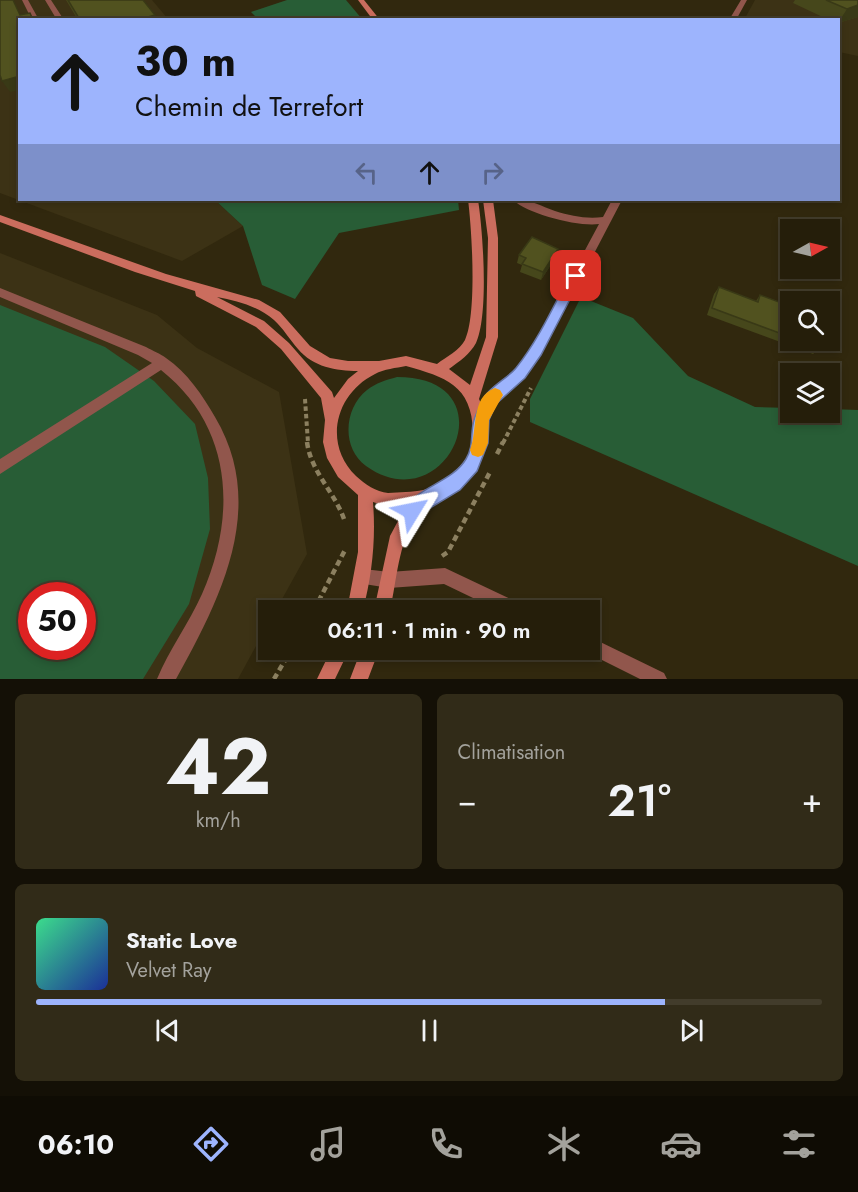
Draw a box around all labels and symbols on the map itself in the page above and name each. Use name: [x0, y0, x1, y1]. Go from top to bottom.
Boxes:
north arrow: [780, 219, 840, 279]
pin: [550, 250, 601, 301]
position arrow: [380, 479, 444, 543]
speed limit sign: 50: [18, 582, 96, 660]

